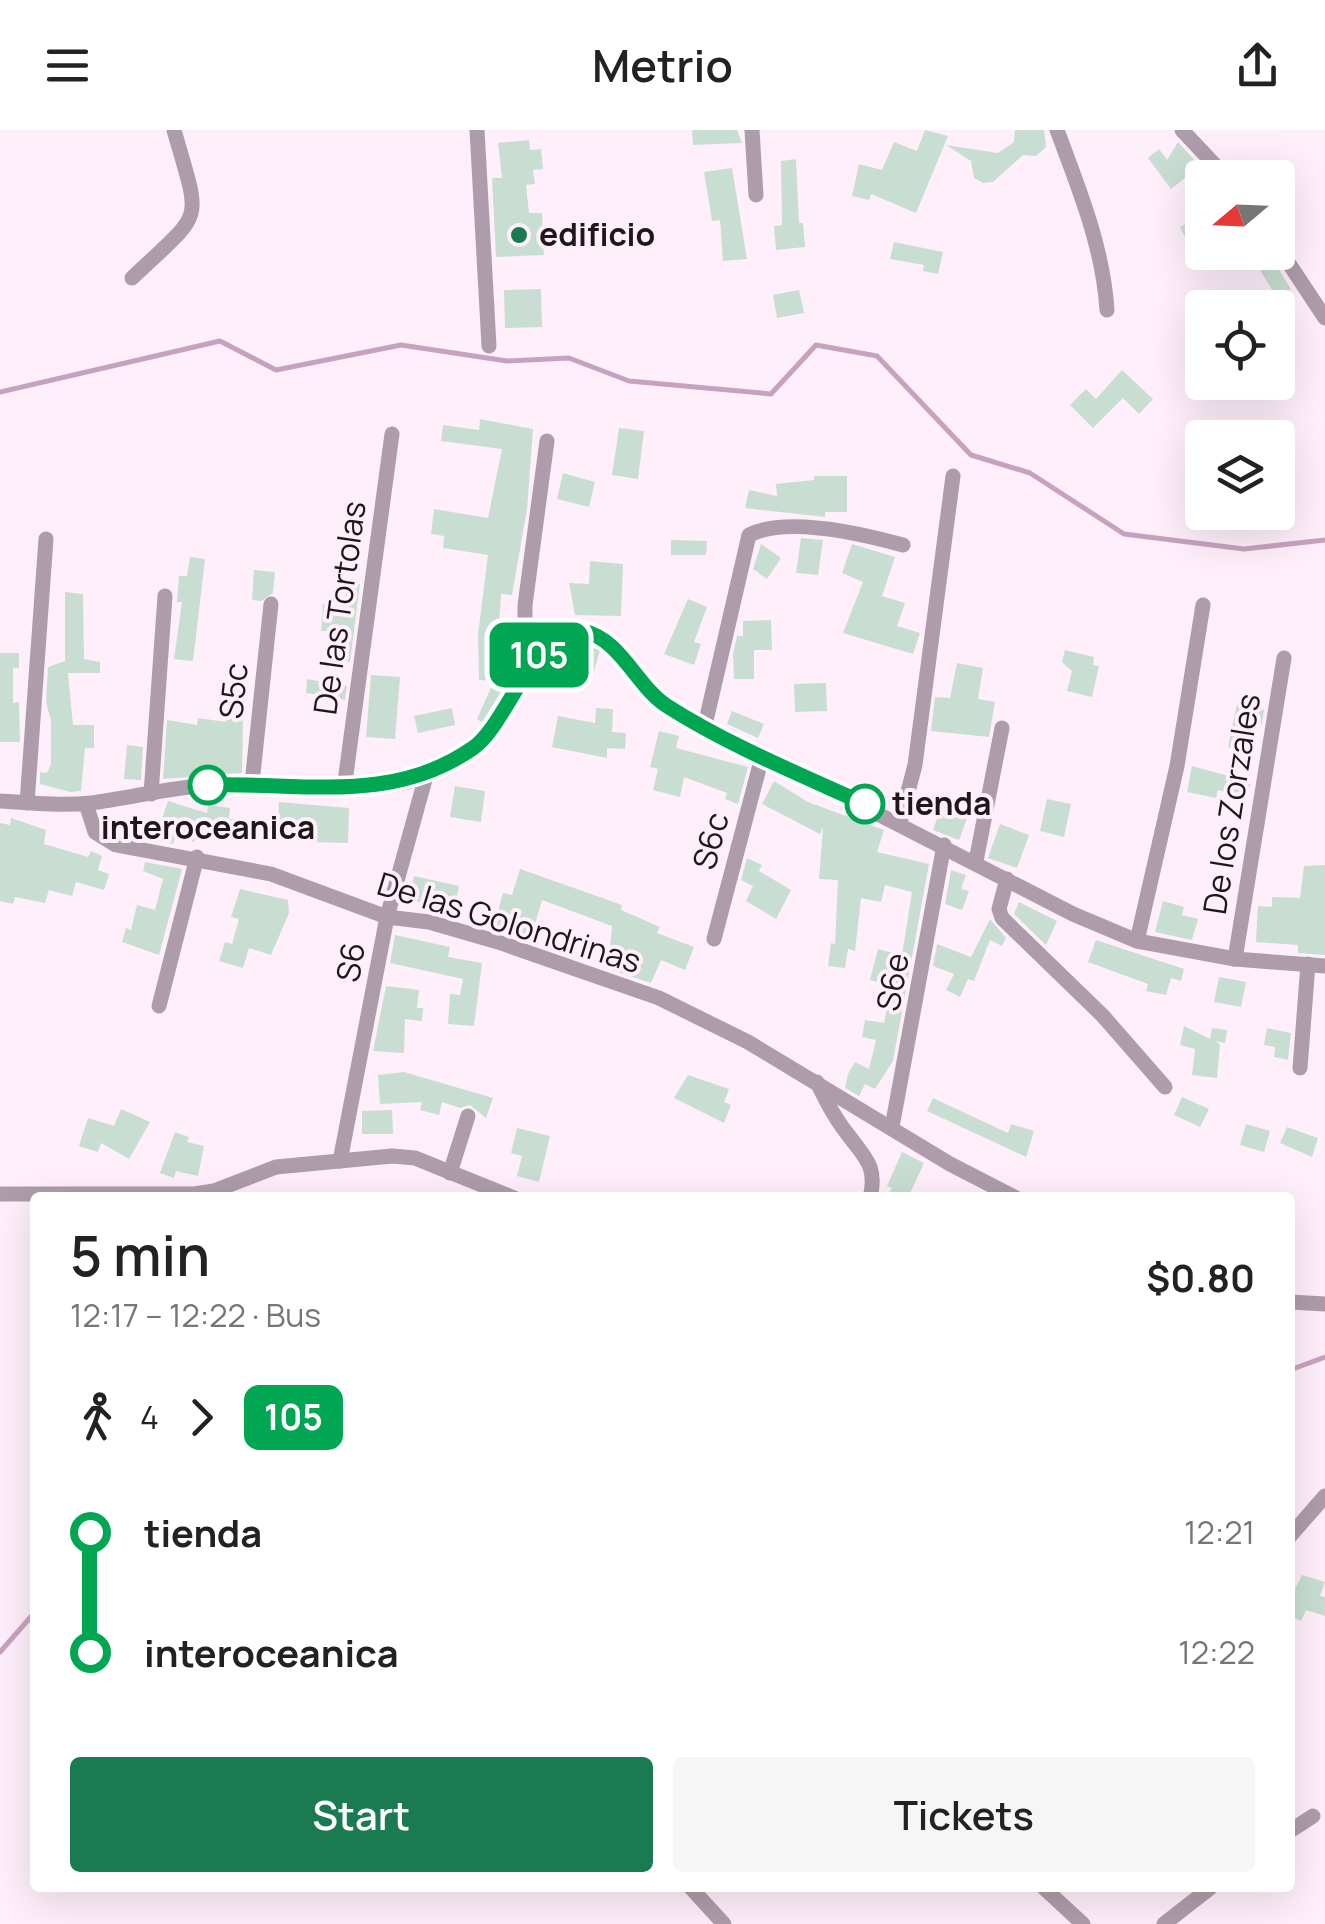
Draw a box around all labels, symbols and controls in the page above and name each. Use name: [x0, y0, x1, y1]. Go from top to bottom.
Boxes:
text: Metrio: [592, 34, 733, 96]
icon: menu: [40, 38, 95, 93]
icon: share: [1230, 38, 1285, 93]
north arrow: [1185, 160, 1295, 270]
map controls: [1185, 160, 1295, 530]
place label: edificio: [539, 212, 655, 256]
marker: edificio: [508, 224, 530, 246]
button: locate: [1185, 290, 1295, 400]
button: layers: [1185, 420, 1295, 530]
street label: De las Tortolas: [302, 498, 376, 717]
line badge: 105: [482, 622, 596, 688]
text: 105: [510, 631, 568, 679]
street label: S5c: [208, 661, 258, 721]
street label: De los Zorzales: [1192, 690, 1270, 917]
marker: interoceanica: [189, 766, 227, 804]
place label: tienda: [892, 781, 992, 825]
marker: tienda: [846, 785, 884, 823]
place label: interoceanica: [101, 805, 315, 849]
street label: S6c: [681, 807, 739, 874]
street label: De las Golondrinas: [372, 861, 646, 983]
street label: S6: [325, 939, 375, 985]
street label: S6e: [865, 949, 919, 1014]
text: 5 min: [70, 1217, 210, 1293]
text: $0.80: [1146, 1251, 1255, 1303]
text: 12:17 – 12:22 · Bus: [70, 1293, 321, 1337]
icon: walk: [70, 1390, 125, 1445]
icon: forward: [174, 1390, 229, 1445]
text: 105: [264, 1393, 323, 1441]
text: 4: [140, 1395, 159, 1439]
text: tienda: [144, 1506, 262, 1558]
text: 12:21: [1184, 1510, 1255, 1554]
text: interoceanica: [144, 1626, 399, 1678]
text: 12:22: [1178, 1630, 1255, 1674]
button: Start: [70, 1757, 653, 1872]
button: Tickets: [673, 1757, 1255, 1872]

